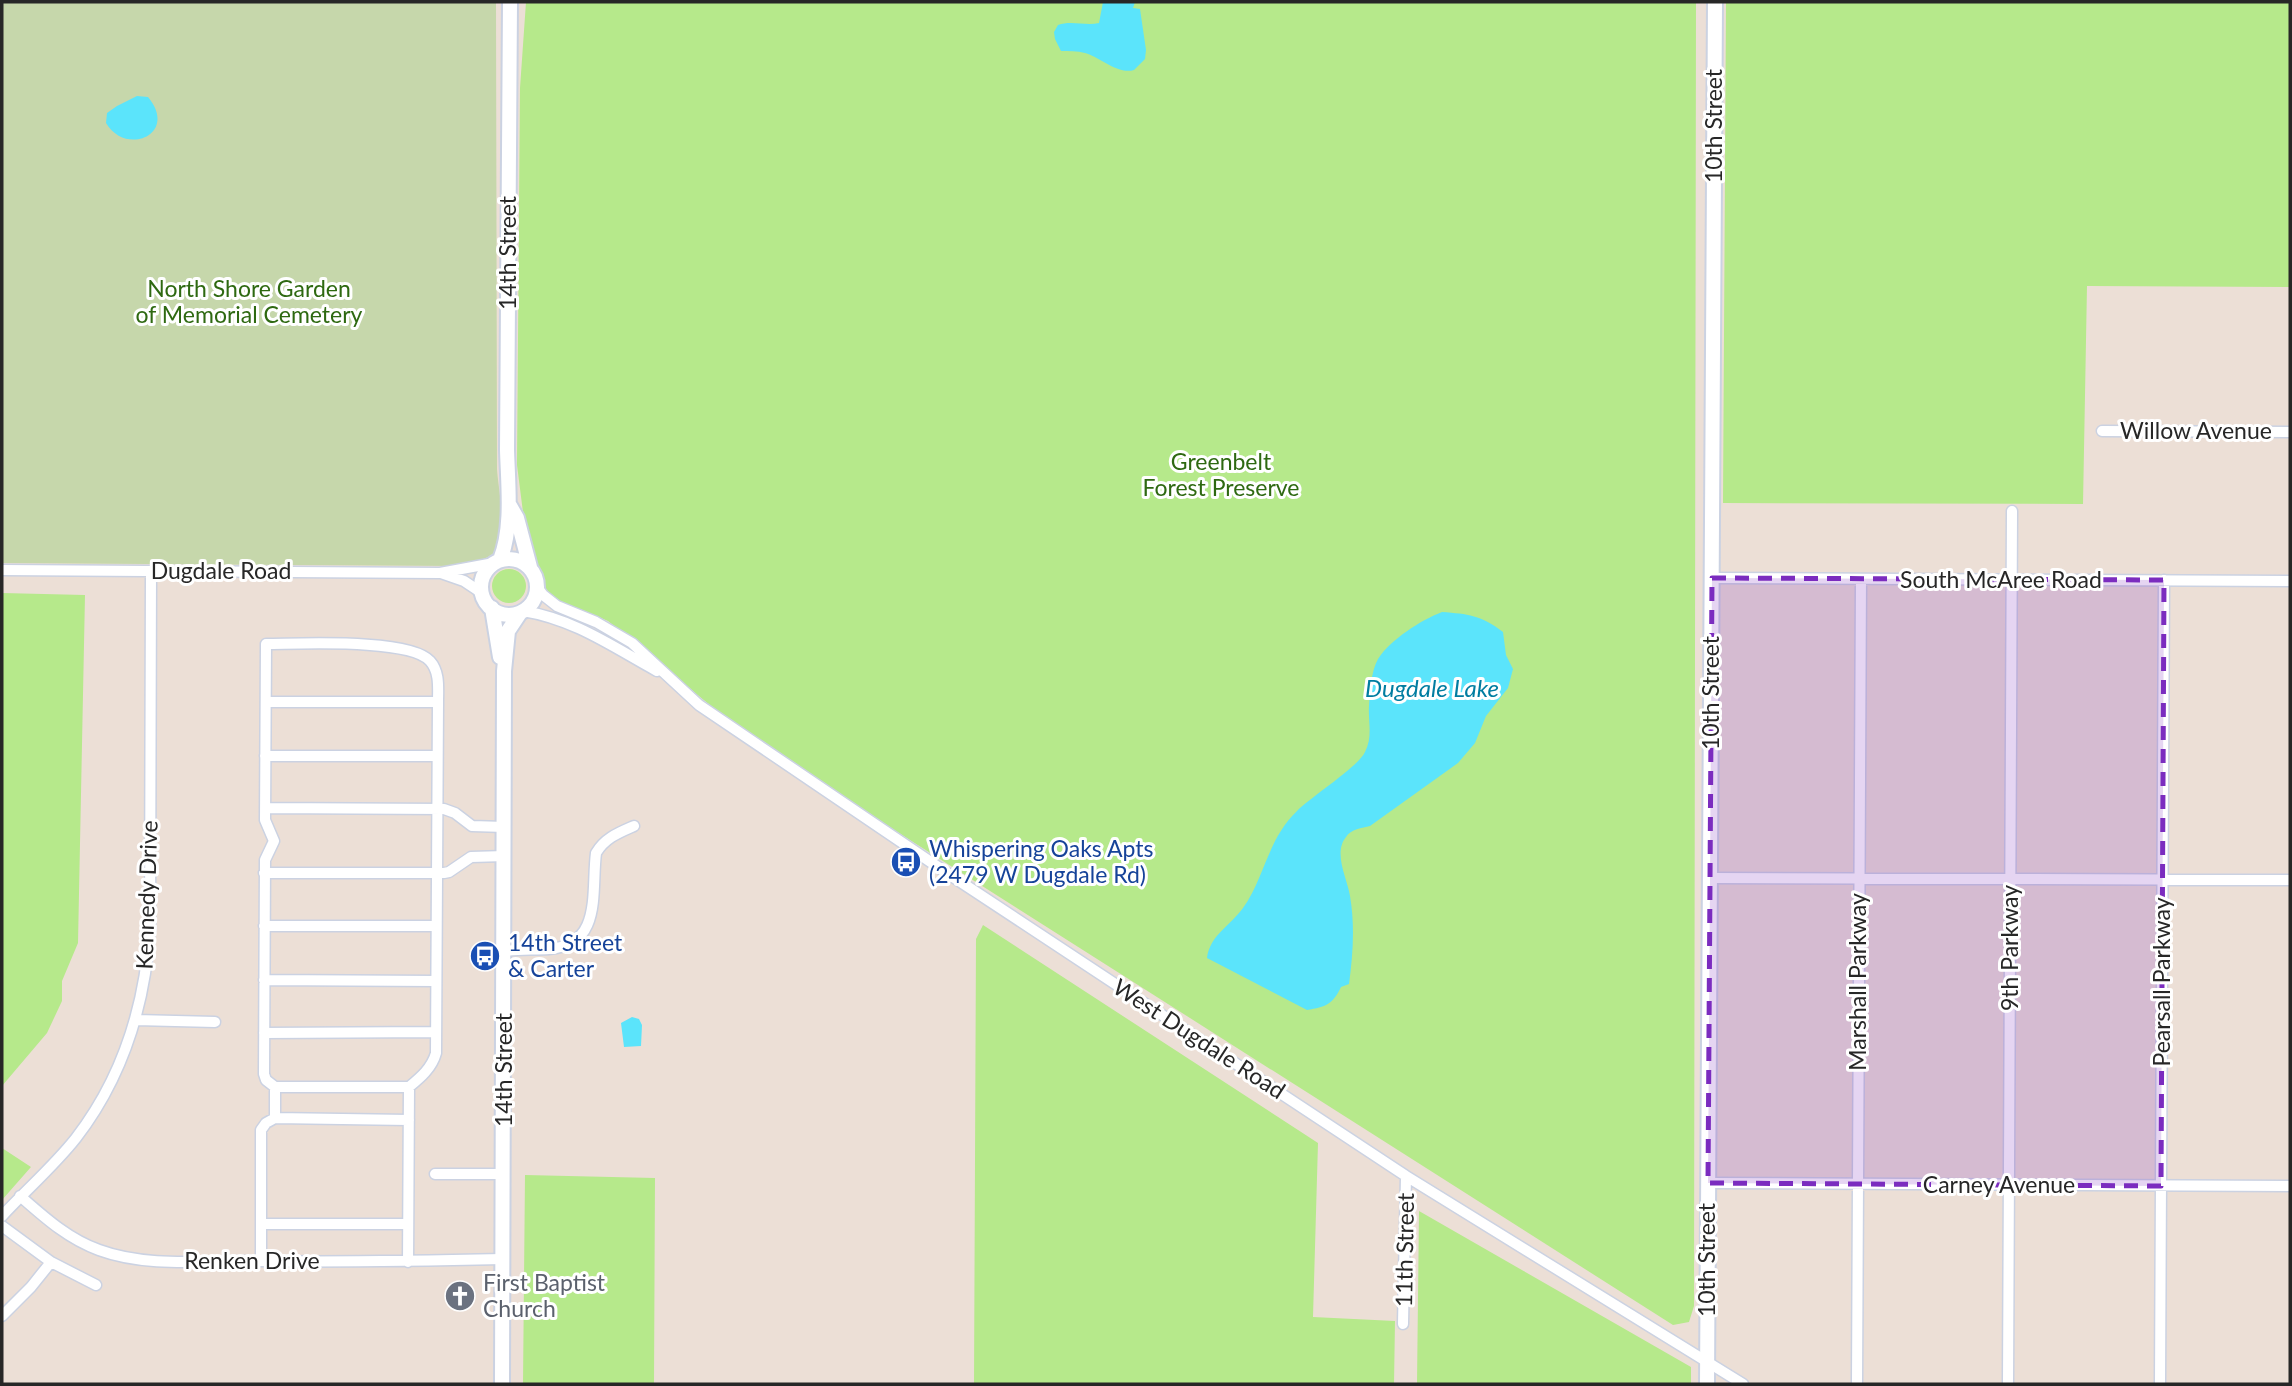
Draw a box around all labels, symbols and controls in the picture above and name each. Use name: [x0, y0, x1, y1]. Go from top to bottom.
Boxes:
street label: 10th Street: [1699, 68, 1727, 183]
street label: 14th Street: [493, 195, 521, 310]
park label: North Shore Garden of Memorial Cemetery: [136, 274, 363, 328]
street label: Willow Avenue: [2120, 416, 2272, 444]
park label: Greenbelt Forest Preserve: [1143, 447, 1300, 501]
street label: Dugdale Road: [151, 556, 291, 584]
street label: South McAree Road: [1900, 565, 2102, 593]
street label: 10th Street: [1696, 635, 1724, 750]
water label: Dugdale Lake: [1365, 673, 1499, 702]
street label: Kennedy Drive: [129, 820, 163, 970]
place label: Whispering Oaks Apts (2479 W Dugdale Rd): [929, 834, 1153, 888]
bus stop icon: Whispering Oaks Apts (2479 W Dugdale Rd): [889, 845, 923, 879]
street label: 9th Parkway: [1995, 885, 2023, 1011]
street label: Marshall Parkway: [1843, 893, 1871, 1071]
street label: Pearsall Parkway: [2147, 897, 2175, 1067]
place label: 14th Street & Carter: [508, 928, 623, 982]
bus stop icon: 14th Street & Carter: [468, 939, 502, 973]
street label: West Dugdale Road: [1108, 972, 1291, 1104]
street label: 14th Street: [489, 1012, 517, 1127]
street label: Carney Avenue: [1923, 1170, 2075, 1198]
street label: 11th Street: [1389, 1192, 1419, 1307]
street label: 10th Street: [1692, 1202, 1720, 1317]
street label: Renken Drive: [184, 1246, 320, 1274]
place label: First Baptist Church: [483, 1268, 606, 1322]
church icon: First Baptist Church: [443, 1279, 477, 1313]

